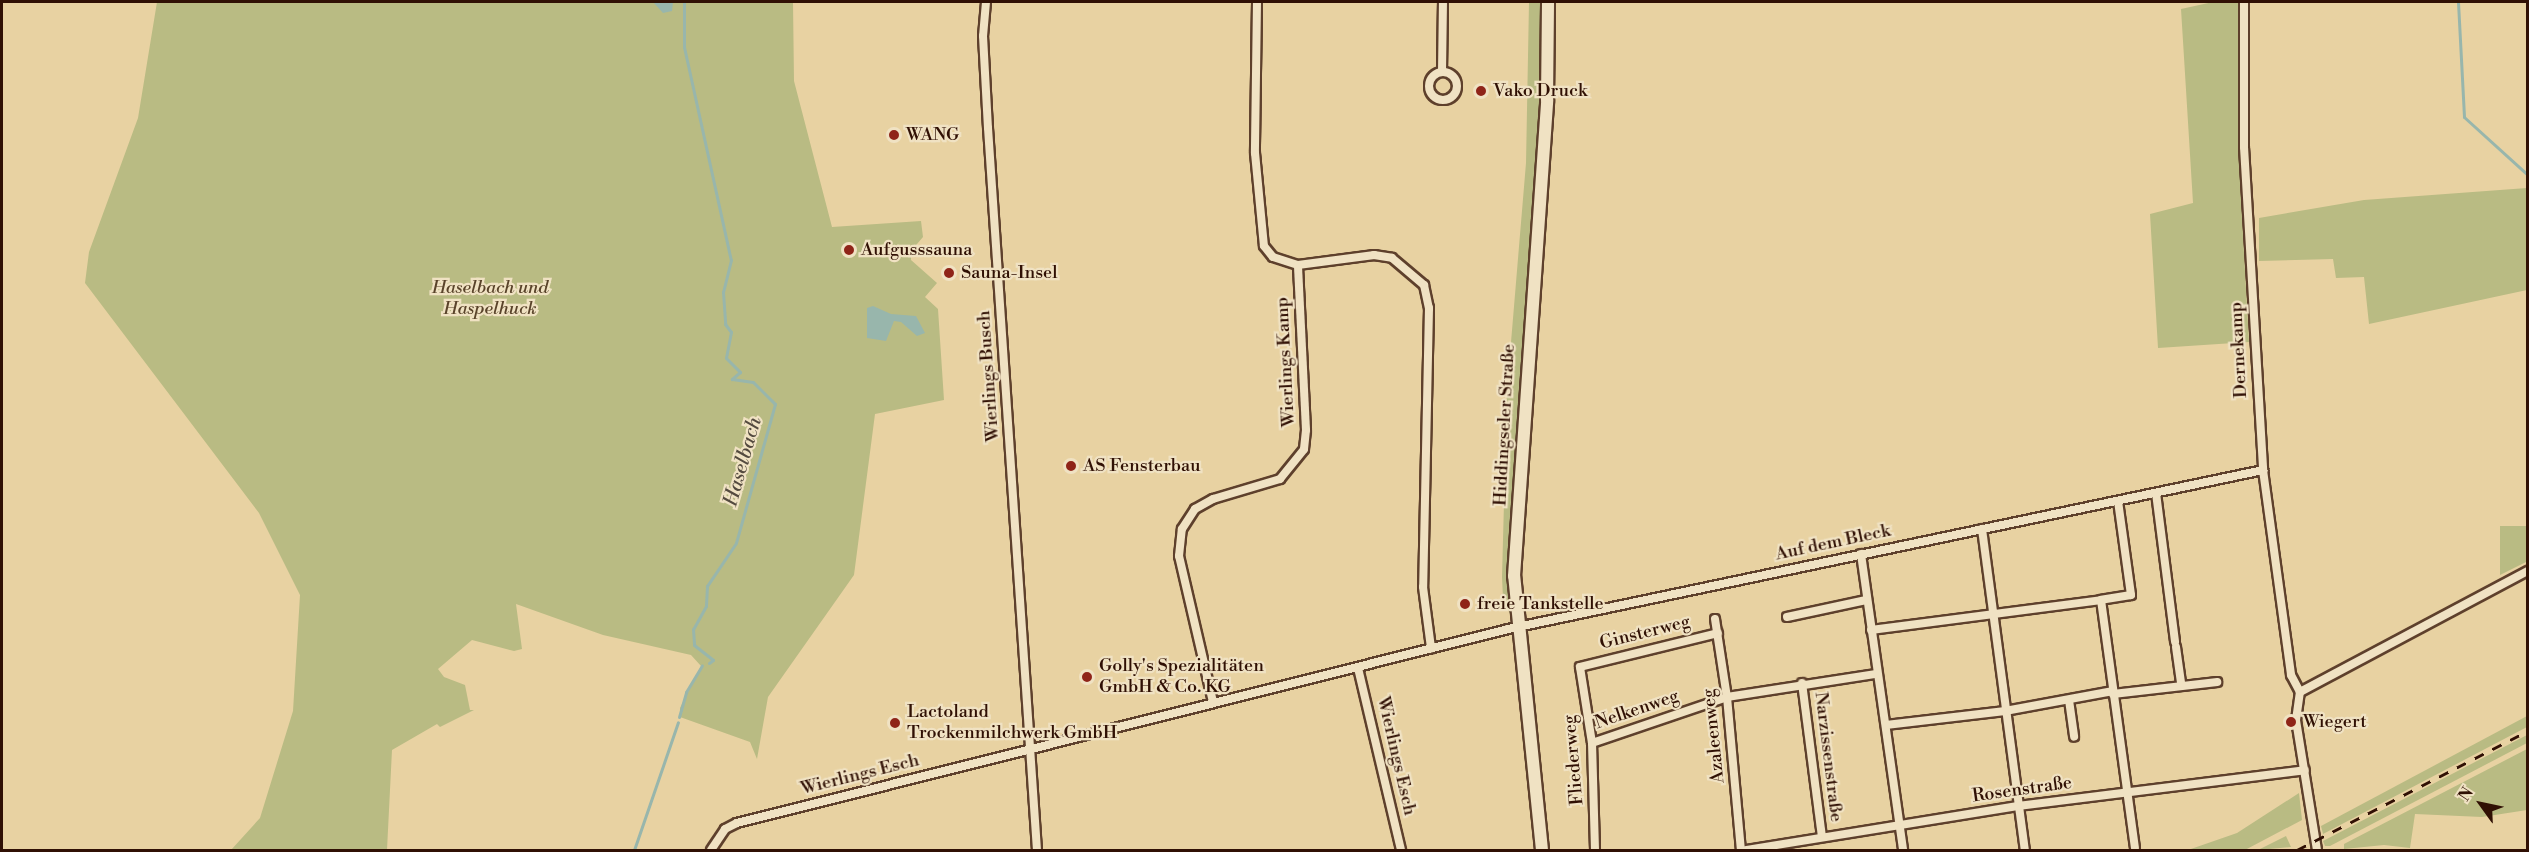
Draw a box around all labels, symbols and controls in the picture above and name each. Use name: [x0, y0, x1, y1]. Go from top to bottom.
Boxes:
place label: Vako Druck: [1493, 80, 1587, 102]
marker: Vako Druck: [1474, 84, 1488, 98]
place label: WANG: [906, 124, 959, 146]
marker: WANG: [887, 128, 901, 142]
place label: Aufgusssauna: [861, 239, 972, 261]
marker: Aufgusssauna: [842, 243, 856, 257]
place label: Sauna-Insel: [961, 262, 1057, 284]
marker: Sauna-Insel: [942, 266, 956, 280]
park label: Haselbach und Haspelhuck: [432, 278, 548, 320]
street label: Wierlings Kamp: [1272, 296, 1300, 428]
street label: Dernekamp: [2226, 301, 2252, 399]
street label: Wierlings Busch: [974, 310, 1004, 442]
street label: Hiddingseler Straße: [1490, 343, 1520, 507]
water label: Haselbach: [719, 415, 767, 509]
place label: AS Fensterbau: [1083, 455, 1200, 477]
marker: AS Fensterbau: [1064, 459, 1078, 473]
street label: Auf dem Bleck: [1774, 520, 1892, 566]
place label: freie Tankstelle: [1477, 593, 1604, 615]
marker: freie Tankstelle: [1458, 597, 1472, 611]
street label: Ginsterweg: [1598, 611, 1692, 655]
place label: Golly's Spezialitäten GmbH & Co. KG: [1099, 656, 1264, 698]
marker: Golly's Spezialitäten GmbH & Co. KG: [1080, 670, 1094, 684]
street label: Nelkenweg: [1592, 686, 1682, 734]
street label: Azaleenweg: [1698, 688, 1730, 784]
street label: Narzissenstraße: [1809, 691, 1847, 823]
street label: Wierlings Esch: [1372, 695, 1420, 817]
place label: Lactoland Trockenmilchwerk GmbH: [907, 702, 1117, 744]
place label: Wiegert: [2303, 711, 2367, 733]
street label: Fliederweg: [1559, 714, 1589, 806]
marker: Wiegert: [2284, 715, 2298, 729]
marker: Lactoland Trockenmilchwerk GmbH: [888, 716, 902, 730]
street label: Wierlings Esch: [799, 750, 921, 800]
street label: Rosenstraße: [1971, 772, 2073, 808]
north arrow: [2451, 774, 2511, 834]
text: N: [2454, 783, 2478, 805]

